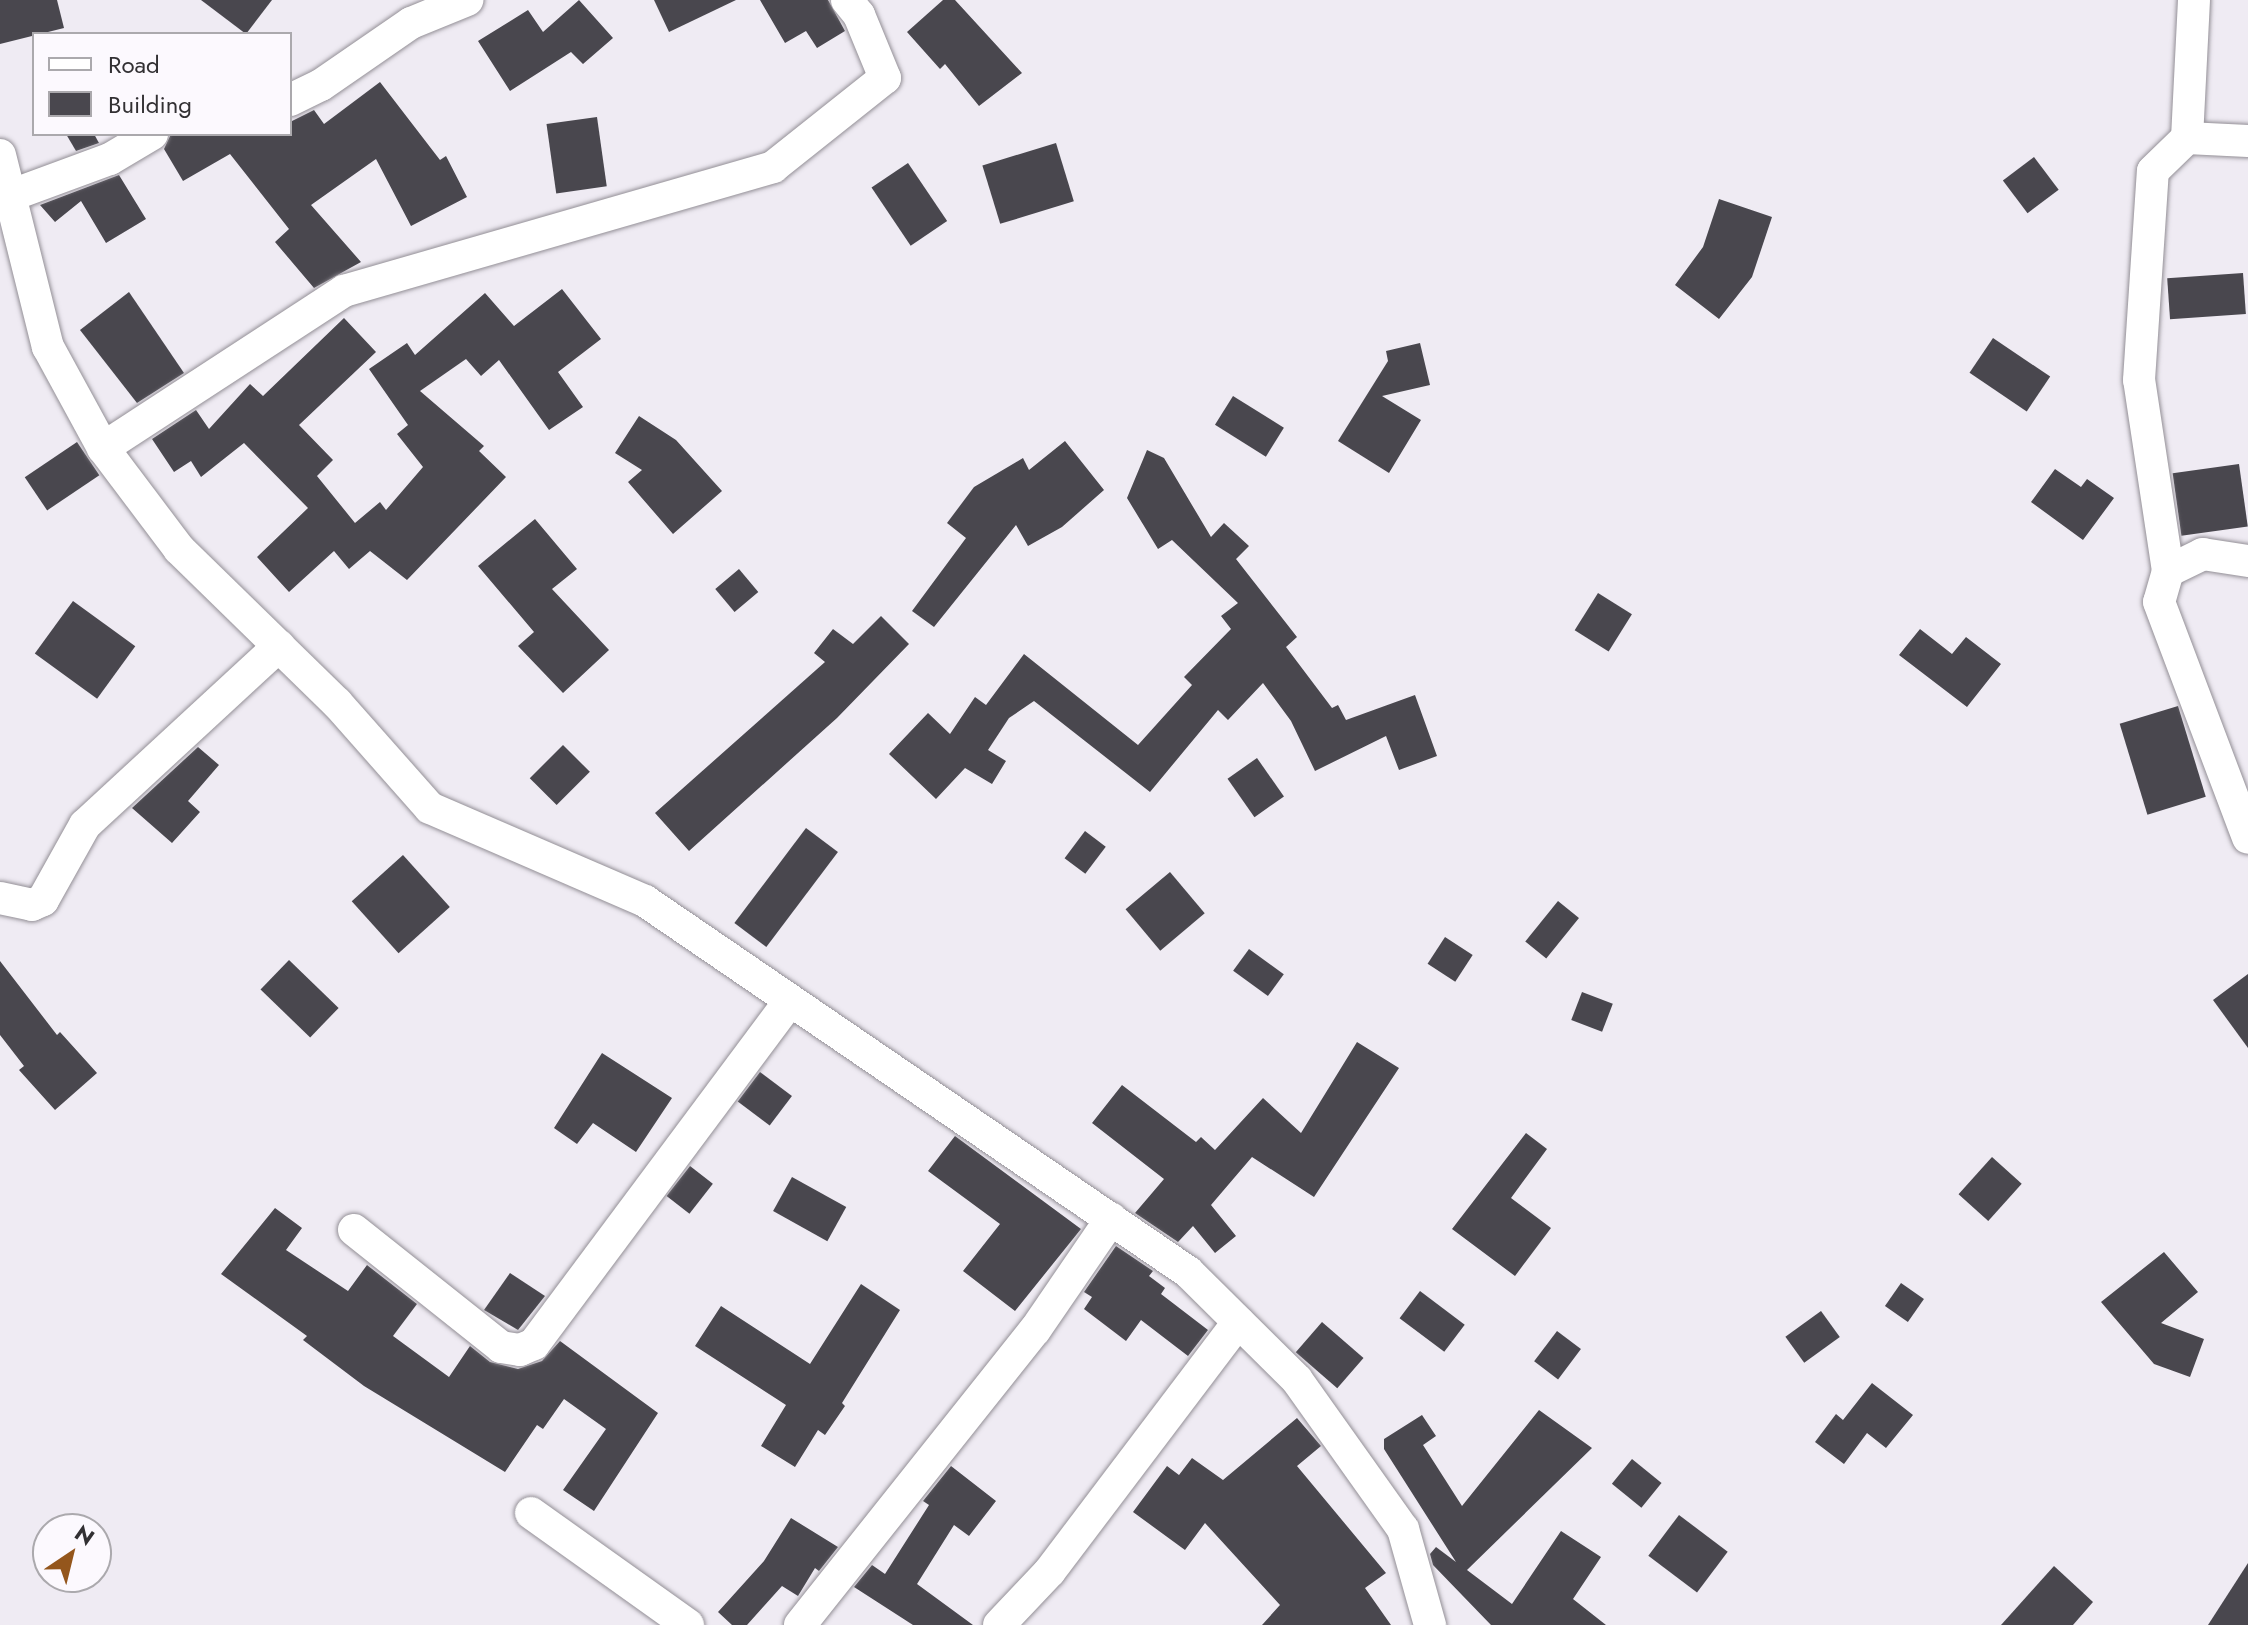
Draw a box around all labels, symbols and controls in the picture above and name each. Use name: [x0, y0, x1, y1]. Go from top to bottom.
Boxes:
legend: [32, 32, 292, 136]
text: Road: [108, 47, 160, 82]
text: Building: [108, 87, 192, 122]
north arrow: [32, 1513, 112, 1593]
text: N: [68, 1517, 101, 1553]

